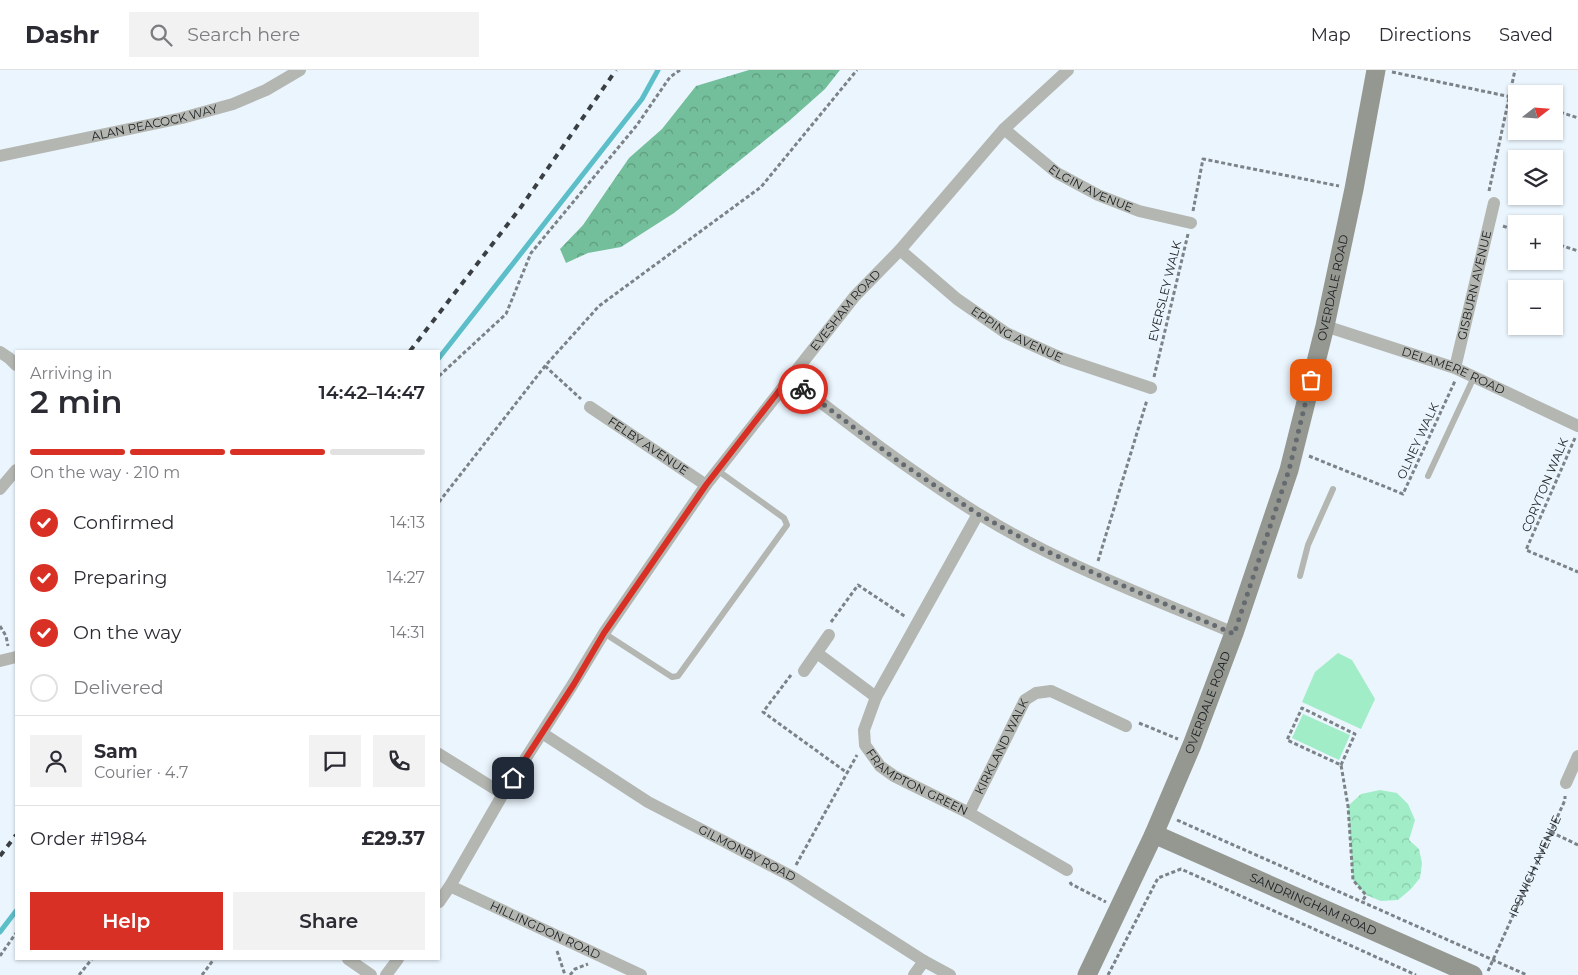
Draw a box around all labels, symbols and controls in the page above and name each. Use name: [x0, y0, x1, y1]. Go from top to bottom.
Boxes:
search box: [129, 12, 479, 57]
text: Dashr: [25, 20, 99, 49]
icon: search: [147, 21, 175, 49]
text: Search here: [187, 23, 300, 46]
text: Map: [1311, 24, 1351, 46]
text: Directions: [1379, 24, 1471, 46]
text: Saved: [1499, 24, 1553, 46]
north arrow: [1508, 85, 1562, 140]
map controls: [1508, 85, 1563, 335]
street label: ALAN PEACOCK WAY: [90, 100, 220, 144]
button: layers: [1508, 150, 1563, 205]
street label: ELGIN AVENUE: [1046, 161, 1135, 215]
button: +: [1508, 215, 1563, 270]
street label: GISBURN AVENUE: [1454, 229, 1494, 341]
street label: OVERDALE ROAD: [1314, 233, 1351, 342]
street label: EVERSLEY WALK: [1145, 239, 1184, 343]
street label: EVESHAM ROAD: [807, 266, 884, 354]
button: −: [1508, 280, 1563, 335]
street label: EPPING AVENUE: [968, 303, 1065, 365]
street label: DELAMERE ROAD: [1400, 343, 1508, 398]
pin: [1290, 359, 1332, 401]
text: Arriving in: [30, 364, 112, 383]
courier: [778, 364, 828, 414]
icon: bag: [1297, 366, 1325, 394]
icon: bike: [789, 375, 817, 403]
text: 14:42–14:47: [319, 381, 425, 404]
text: 2 min: [30, 382, 122, 421]
street label: OLNEY WALK: [1393, 400, 1442, 481]
street label: FELBY AVENUE: [605, 413, 691, 478]
street label: CORYTON WALK: [1518, 435, 1571, 534]
text: On the way · 210 m: [30, 463, 180, 482]
icon: check: [30, 509, 58, 537]
text: Confirmed: [73, 511, 174, 534]
text: 14:13: [390, 513, 425, 532]
icon: check: [30, 564, 58, 592]
text: Preparing: [73, 566, 168, 589]
text: 14:27: [387, 568, 425, 587]
icon: check: [30, 619, 58, 647]
text: On the way: [73, 621, 181, 644]
text: 14:31: [390, 623, 425, 642]
street label: OVERDALE ROAD: [1181, 649, 1233, 756]
text: Delivered: [73, 676, 164, 699]
street label: KIRKLAND WALK: [971, 696, 1032, 797]
button: person: [30, 735, 82, 787]
button: chat: [309, 735, 361, 787]
button: phone: [373, 735, 425, 787]
text: Sam: [94, 740, 138, 763]
street label: FRAMPTON GREEN: [863, 745, 971, 818]
pin: [492, 757, 534, 799]
text: Courier · 4.7: [94, 763, 188, 782]
icon: home: [499, 764, 527, 792]
street label: IPSWICH AVENUE: [1505, 813, 1564, 919]
street label: GILMONBY ROAD: [696, 821, 799, 884]
text: Order #1984: [30, 827, 147, 850]
text: £29.37: [361, 827, 425, 850]
street label: SANDRINGHAM ROAD: [1248, 869, 1379, 939]
button: Help: [30, 892, 223, 950]
button: Share: [233, 892, 425, 950]
street label: HILLINGDON ROAD: [488, 898, 603, 962]

